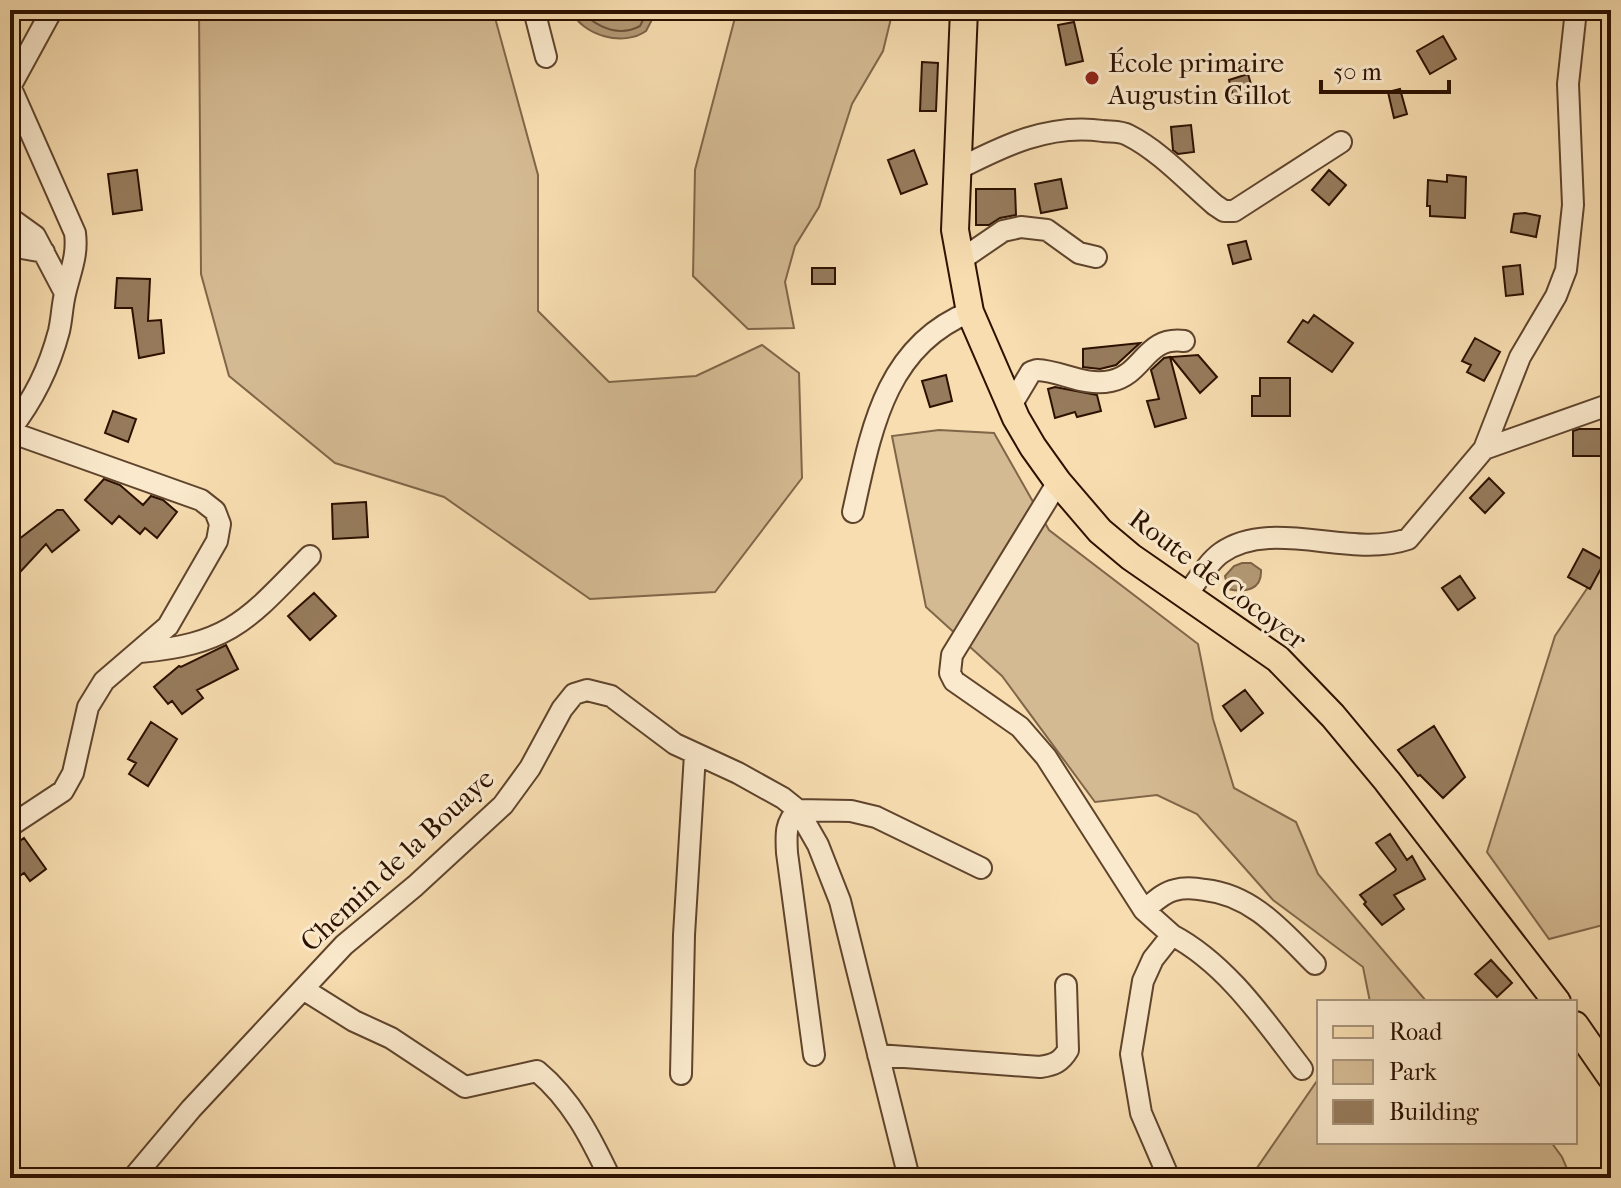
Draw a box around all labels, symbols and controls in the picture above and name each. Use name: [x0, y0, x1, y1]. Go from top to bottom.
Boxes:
scale bar: [1321, 44, 1449, 94]
place label: École primaire Augustin Gillot: [1107, 46, 1291, 111]
text: 50 m: [1333, 58, 1382, 86]
marker: École primaire Augustin Gillot: [1083, 69, 1101, 87]
street label: Route de Cocoyer: [1123, 502, 1313, 656]
street label: Chemin de la Bouaye: [293, 762, 501, 958]
legend: [1317, 1000, 1577, 1144]
text: Road: [1389, 1018, 1443, 1046]
text: Park: [1389, 1058, 1437, 1086]
text: Building: [1389, 1098, 1480, 1126]

